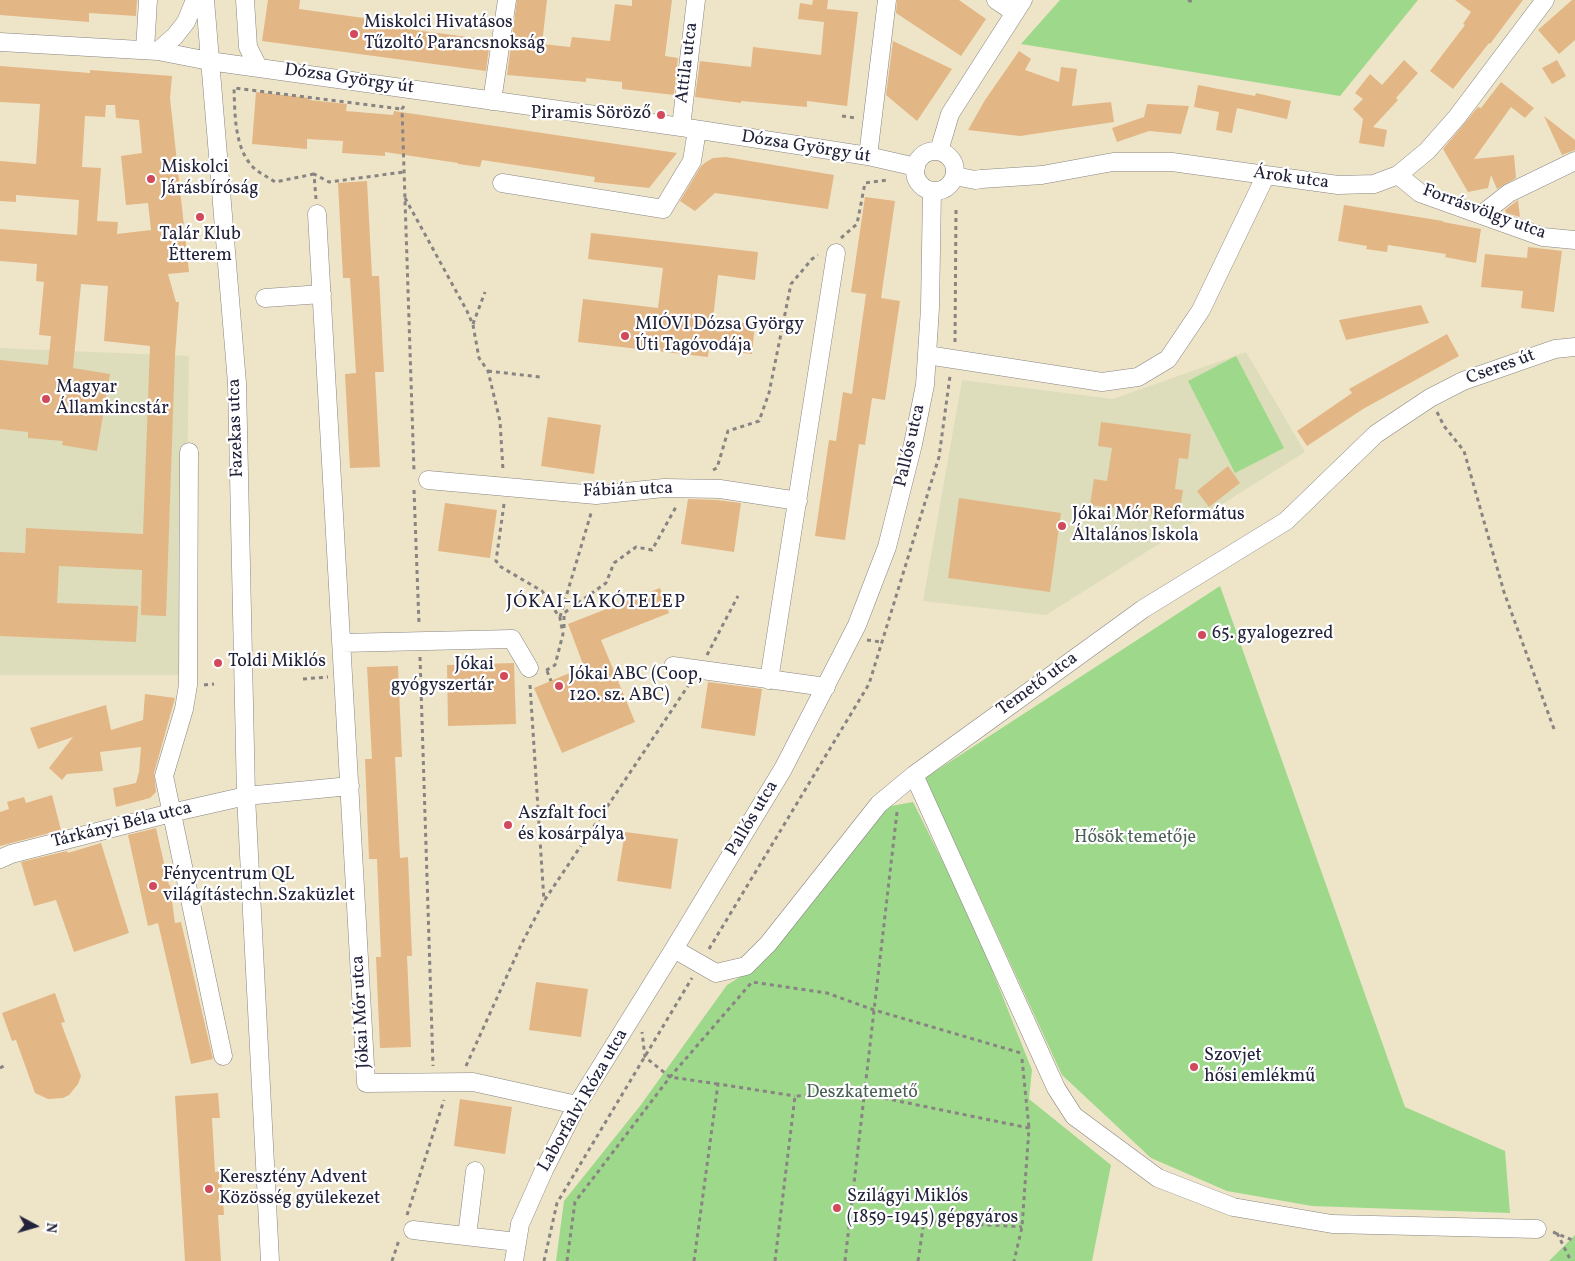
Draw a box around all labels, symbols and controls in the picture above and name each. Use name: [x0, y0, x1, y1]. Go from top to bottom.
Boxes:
place label: Miskolci Hivatásos Tűzoltó Parancsnokság: [364, 13, 545, 56]
street label: Attila utca: [672, 21, 704, 105]
marker: Miskolci Hivatásos Tűzoltó Parancsnokság: [348, 28, 360, 40]
street label: Dózsa György út: [283, 60, 415, 100]
place label: Piramis Söröző: [531, 104, 651, 126]
marker: Piramis Söröző: [655, 109, 667, 121]
street label: Dózsa György út: [740, 127, 872, 169]
place label: Miskolci Járásbíróság: [161, 158, 258, 200]
street label: Árok utca: [1252, 163, 1330, 195]
marker: Miskolci Járásbíróság: [145, 173, 157, 185]
street label: Forrásvölgy utca: [1419, 181, 1549, 245]
marker: Talár Klub Étterem: [194, 211, 206, 223]
place label: Talár Klub Étterem: [159, 225, 241, 268]
place label: MIÓVI Dózsa György Úti Tagóvodája: [635, 315, 804, 358]
marker: MIÓVI Dózsa György Úti Tagóvodája: [619, 330, 631, 342]
street label: Cseres út: [1464, 346, 1538, 390]
place label: Magyar Államkincstár: [56, 378, 169, 420]
street label: Fazekas utca: [224, 378, 250, 478]
marker: Magyar Államkincstár: [40, 393, 52, 405]
street label: Pallós utca: [891, 402, 931, 490]
street label: Fábián utca: [583, 479, 673, 503]
place label: Jókai Mór Református Általános Iskola: [1072, 505, 1245, 548]
marker: Jókai Mór Református Általános Iskola: [1056, 520, 1068, 532]
district label: JÓKAI-LAKÓTELEP: [504, 593, 688, 615]
place label: 65. gyalogezred: [1212, 624, 1333, 646]
marker: 65. gyalogezred: [1196, 629, 1208, 641]
street label: Temető utca: [993, 648, 1083, 722]
place label: Toldi Miklós: [228, 652, 326, 674]
place label: Jókai gyógyszertár: [391, 655, 494, 698]
marker: Toldi Miklós: [212, 657, 224, 669]
place label: Jókai ABC (Coop, 120. sz. ABC): [569, 665, 702, 708]
marker: Jókai gyógyszertár: [498, 670, 510, 682]
marker: Jókai ABC (Coop, 120. sz. ABC): [553, 680, 565, 692]
street label: Pallós utca: [722, 777, 784, 861]
street label: Tárkányi Béla utca: [50, 798, 194, 854]
place label: Aszfalt foci és kosárpálya: [518, 804, 625, 846]
marker: Aszfalt foci és kosárpálya: [502, 819, 514, 831]
park label: Hősök temetője: [1074, 828, 1196, 850]
place label: Fénycentrum QL világítástechn.Szaküzlet: [163, 865, 355, 908]
marker: Fénycentrum QL világítástechn.Szaküzlet: [147, 880, 159, 892]
street label: Jókai Mór utca: [348, 955, 376, 1069]
street label: Laborfalvi Róza utca: [534, 1026, 634, 1176]
place label: Szovjet hősi emlékmű: [1204, 1046, 1315, 1088]
marker: Szovjet hősi emlékmű: [1188, 1061, 1200, 1073]
park label: Deszkatemető: [806, 1083, 918, 1105]
place label: Keresztény Advent Közösség gyülekezet: [219, 1168, 380, 1210]
marker: Keresztény Advent Közösség gyülekezet: [203, 1183, 215, 1195]
place label: Szilágyi Miklós (1859-1945) gépgyáros: [847, 1187, 1018, 1230]
north arrow: [10, 1201, 60, 1251]
marker: Szilágyi Miklós (1859-1945) gépgyáros: [831, 1202, 843, 1214]
text: N: [40, 1222, 60, 1234]

